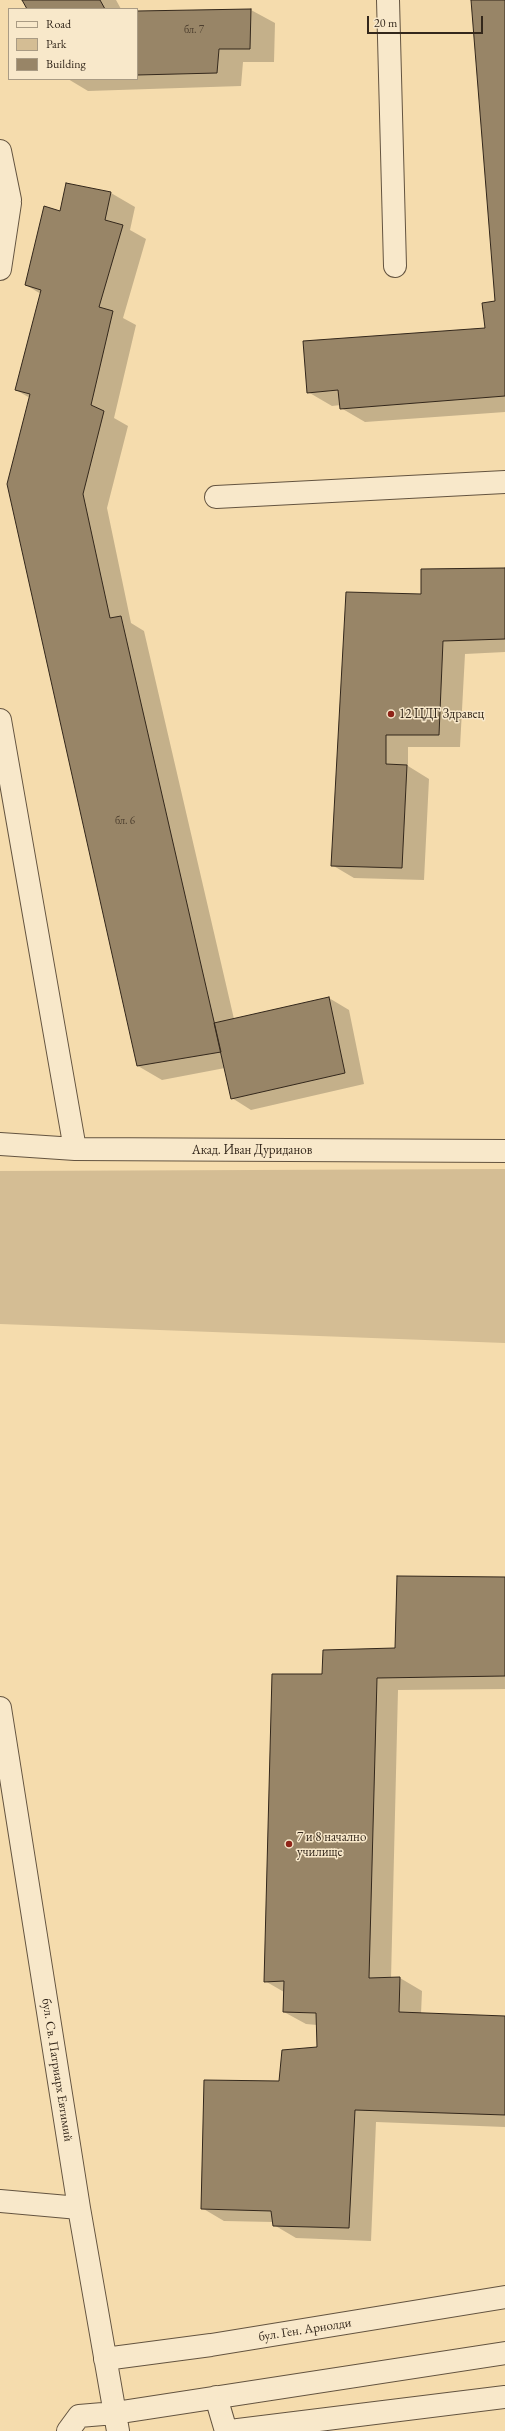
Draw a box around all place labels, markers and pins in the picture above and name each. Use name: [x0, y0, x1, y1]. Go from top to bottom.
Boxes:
place label: 12 ЦДГ Здравец: [399, 706, 484, 722]
marker: 12 ЦДГ Здравец: [386, 709, 396, 719]
place label: 7 и 8 начално училище: [297, 1829, 366, 1860]
marker: 7 и 8 начално училище: [284, 1839, 294, 1849]

